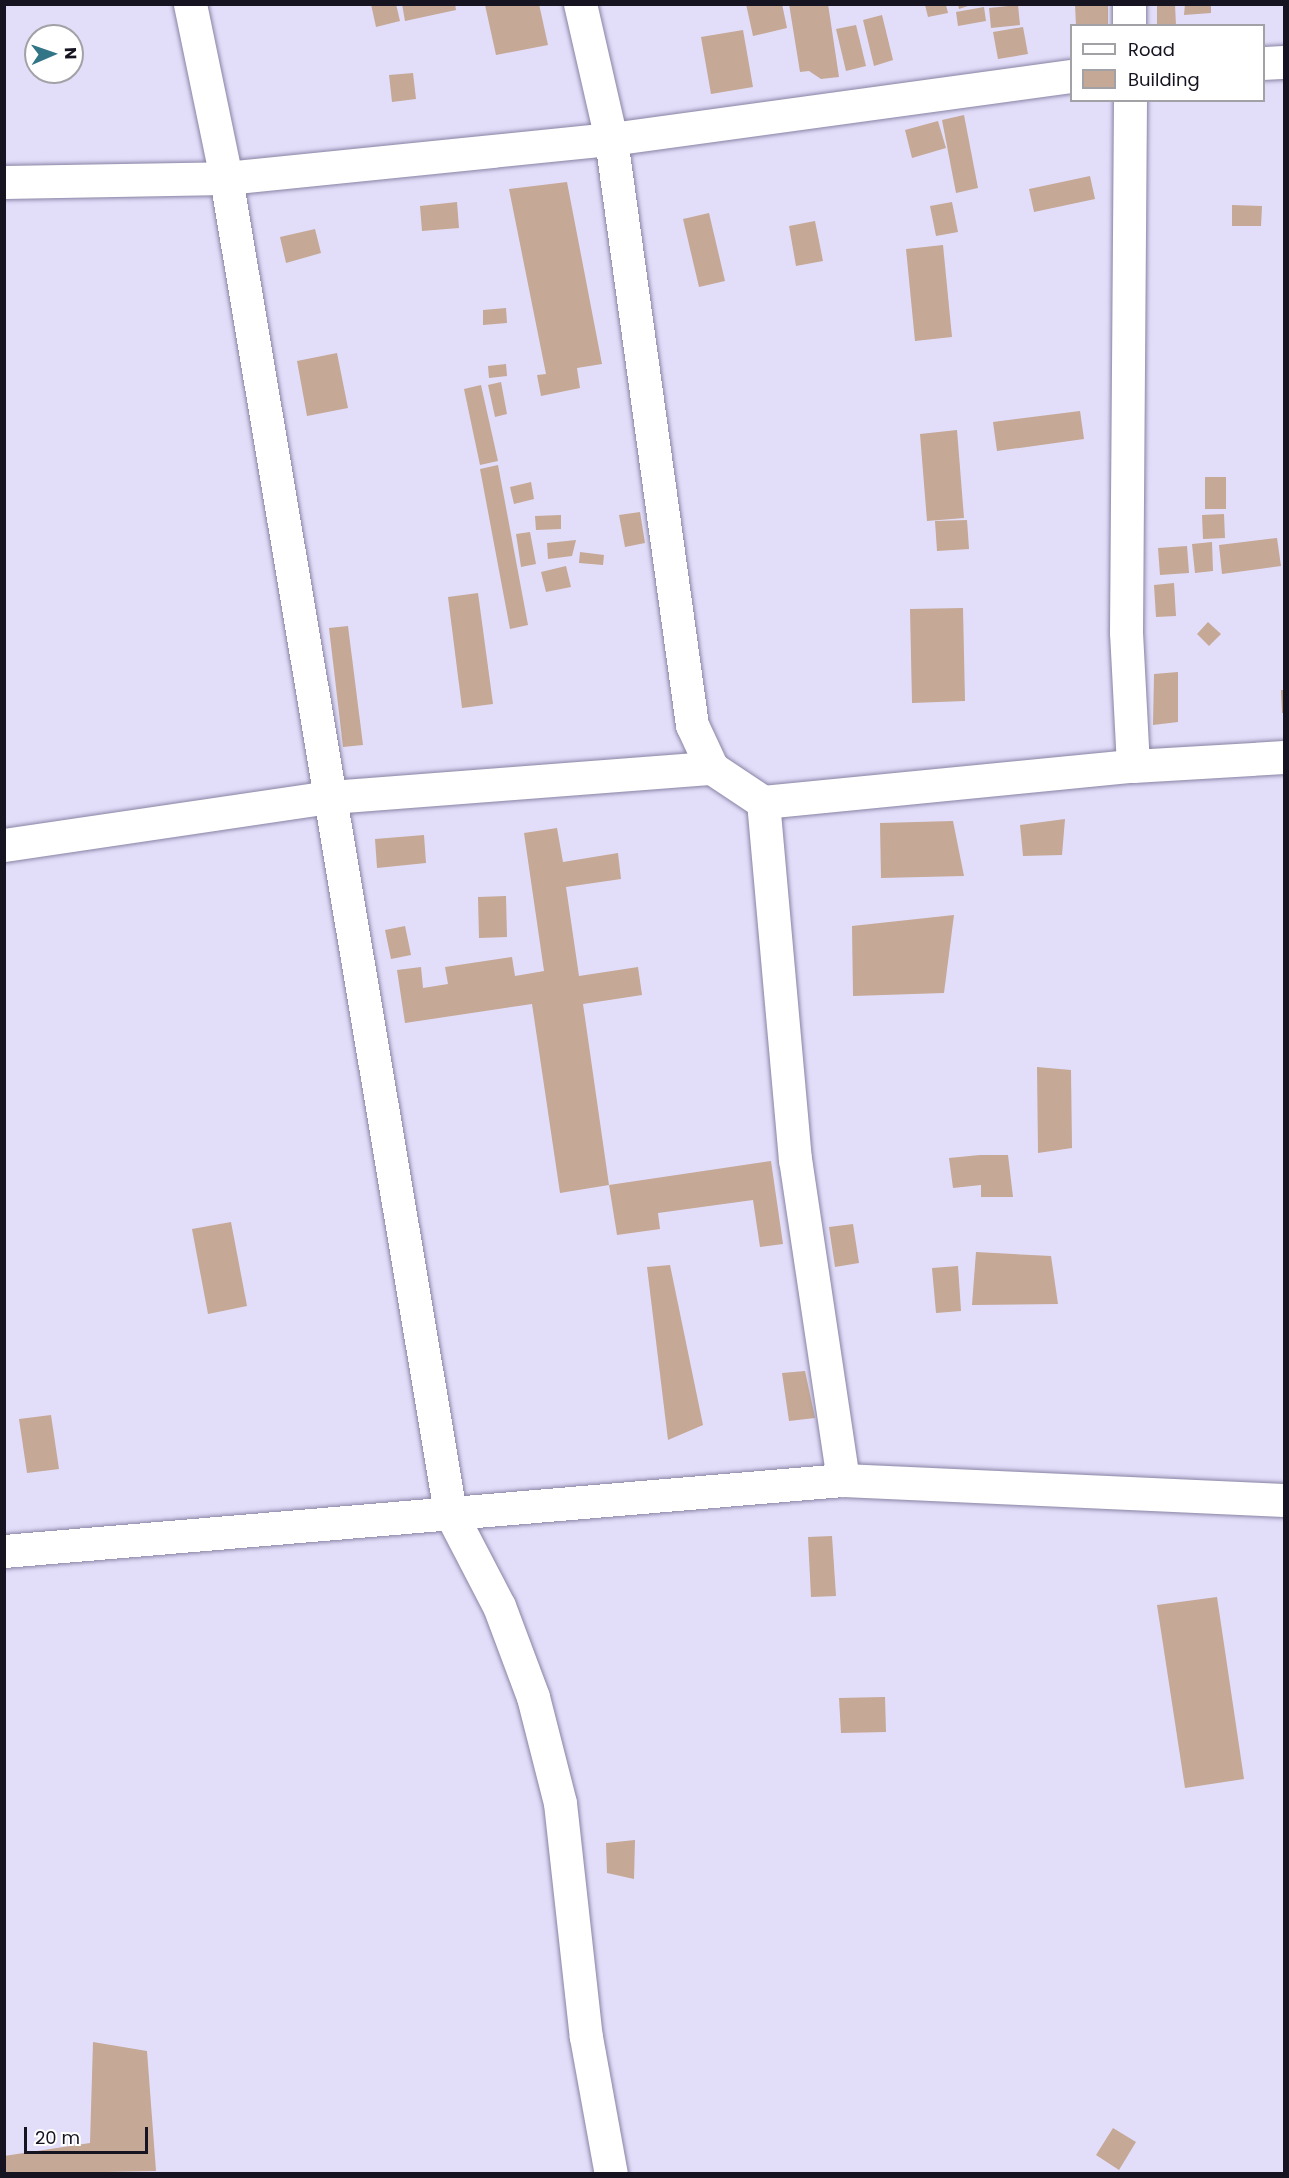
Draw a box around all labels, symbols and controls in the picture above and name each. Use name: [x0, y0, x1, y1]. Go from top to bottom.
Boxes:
north arrow: [24, 24, 84, 84]
legend: [1070, 24, 1265, 102]
text: Road: [1128, 37, 1175, 62]
text: N: [59, 47, 82, 60]
text: Building: [1128, 67, 1200, 92]
scale bar: [27, 2115, 152, 2153]
text: 20 m: [35, 2125, 80, 2150]

